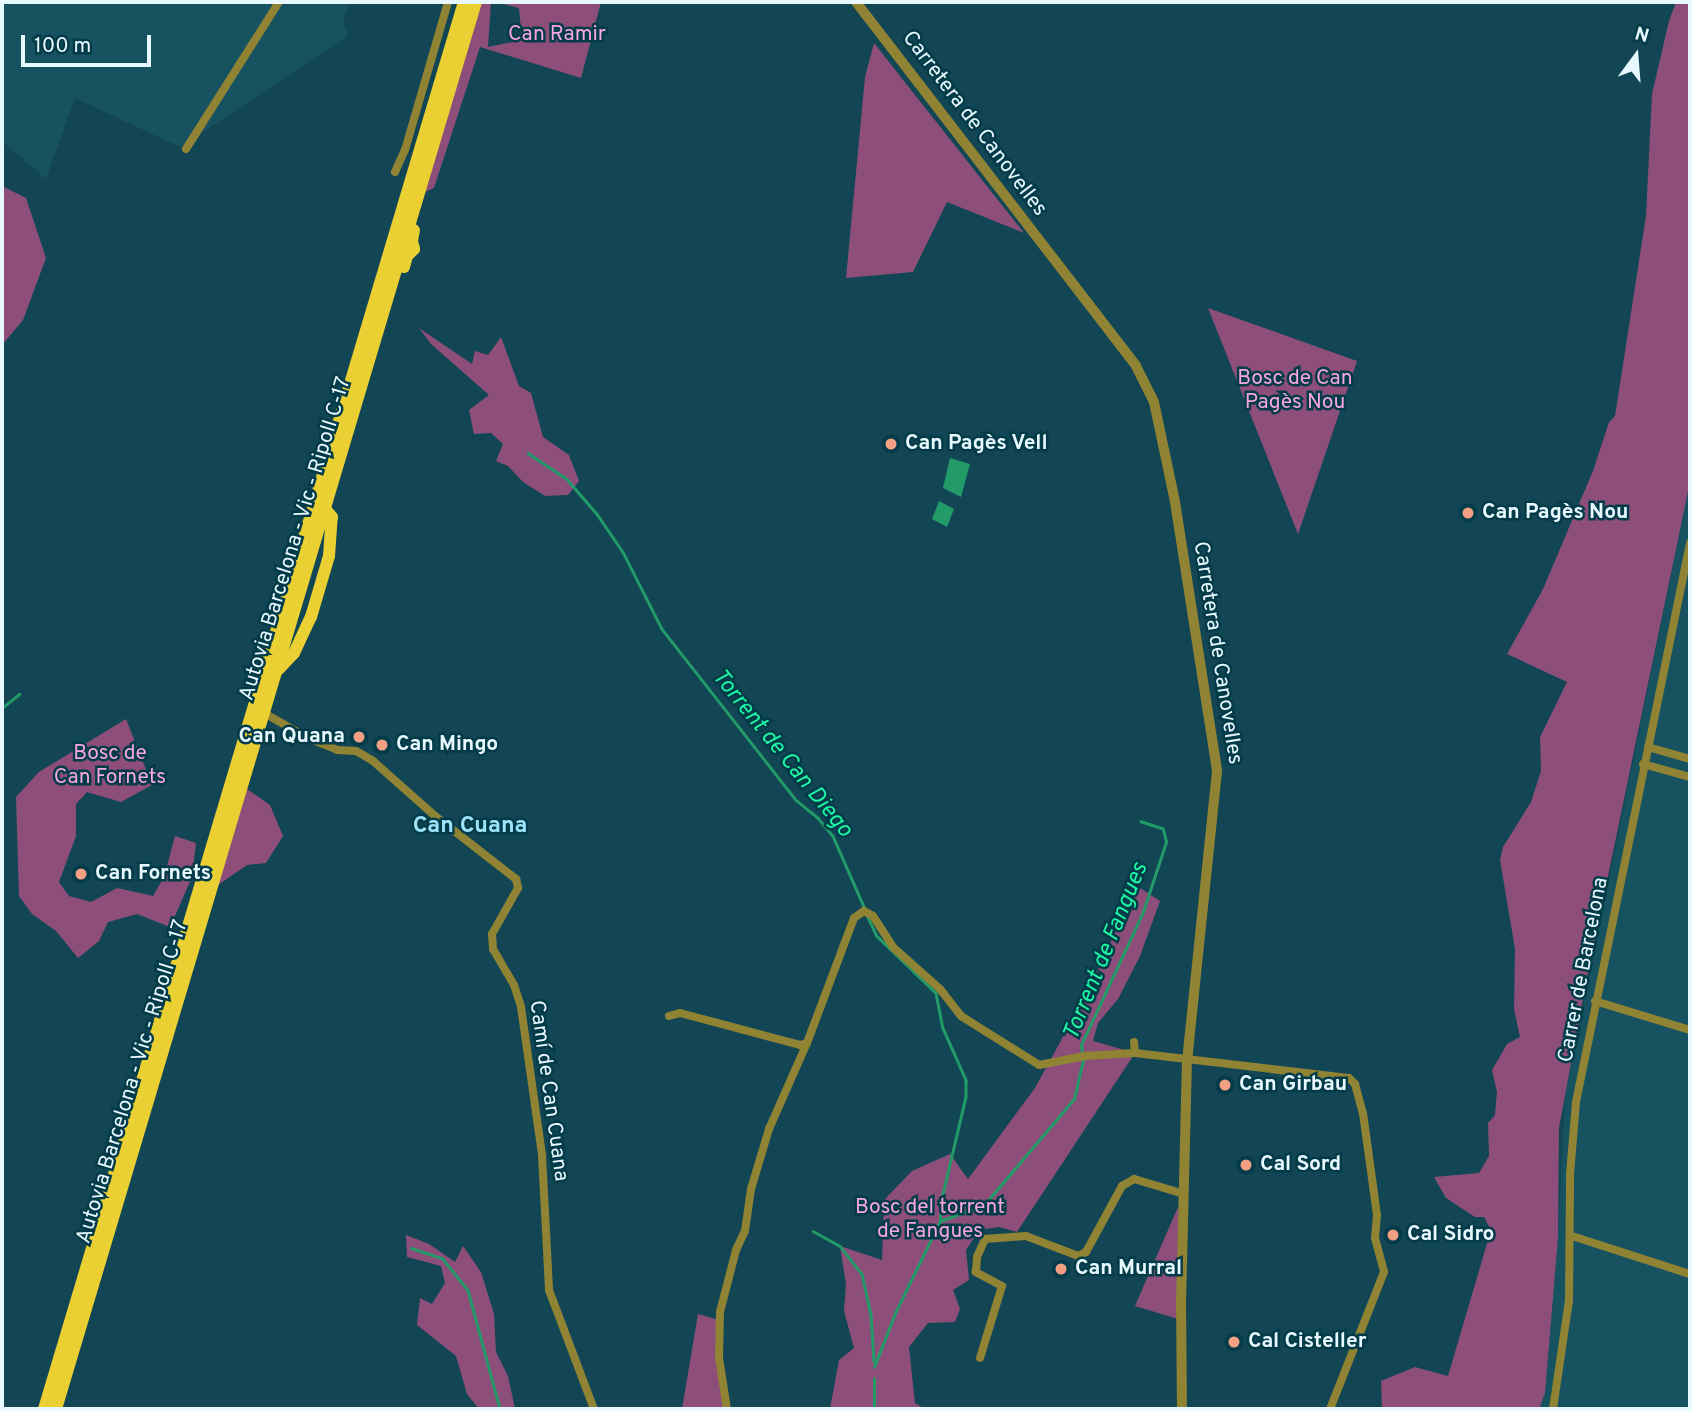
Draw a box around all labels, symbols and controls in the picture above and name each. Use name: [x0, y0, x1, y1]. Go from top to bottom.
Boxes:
scale bar: [24, 21, 154, 65]
north arrow: [1601, 21, 1671, 91]
park label: Can Ramir: [508, 22, 606, 48]
text: N: [1632, 22, 1652, 49]
street label: Carretera de Canovelles: [896, 26, 1052, 222]
text: 100 m: [34, 33, 91, 60]
park label: Bosc de Can Pagès Nou: [1237, 366, 1353, 416]
street label: Autovia Barcelona - Vic - Ripoll C-17: [235, 374, 357, 704]
place label: Can Pagès Vell: [905, 431, 1048, 457]
marker: Can Pagès Vell: [883, 436, 899, 452]
place label: Can Pagès Nou: [1482, 500, 1629, 526]
marker: Can Pagès Nou: [1460, 505, 1476, 521]
street label: Carretera de Canovelles: [1187, 540, 1247, 766]
water label: Torrent de Can Diego: [705, 664, 857, 844]
place label: Can Quana: [238, 724, 345, 750]
marker: Can Quana: [351, 729, 367, 745]
place label: Can Mingo: [396, 732, 498, 758]
marker: Can Mingo: [374, 737, 390, 753]
park label: Bosc de Can Fornets: [54, 741, 166, 791]
district label: Can Cuana: [413, 813, 527, 841]
water label: Torrent de Fangues: [1059, 859, 1155, 1045]
place label: Can Fornets: [95, 861, 211, 887]
marker: Can Fornets: [73, 866, 89, 882]
street label: Carrer de Barcelona: [1554, 875, 1614, 1065]
street label: Autovia Barcelona - Vic - Ripoll C-17: [72, 917, 194, 1247]
street label: Camí de Can Cuana: [523, 999, 573, 1183]
place label: Can Girbau: [1239, 1072, 1347, 1098]
marker: Can Girbau: [1217, 1077, 1233, 1093]
place label: Cal Sord: [1260, 1152, 1341, 1178]
marker: Cal Sord: [1238, 1157, 1254, 1173]
park label: Bosc del torrent de Fangues: [855, 1195, 1005, 1245]
place label: Cal Sidro: [1407, 1222, 1495, 1248]
marker: Cal Sidro: [1385, 1227, 1401, 1243]
place label: Can Murral: [1075, 1256, 1182, 1282]
marker: Can Murral: [1053, 1261, 1069, 1277]
place label: Cal Cisteller: [1248, 1329, 1366, 1355]
marker: Cal Cisteller: [1226, 1334, 1242, 1350]

